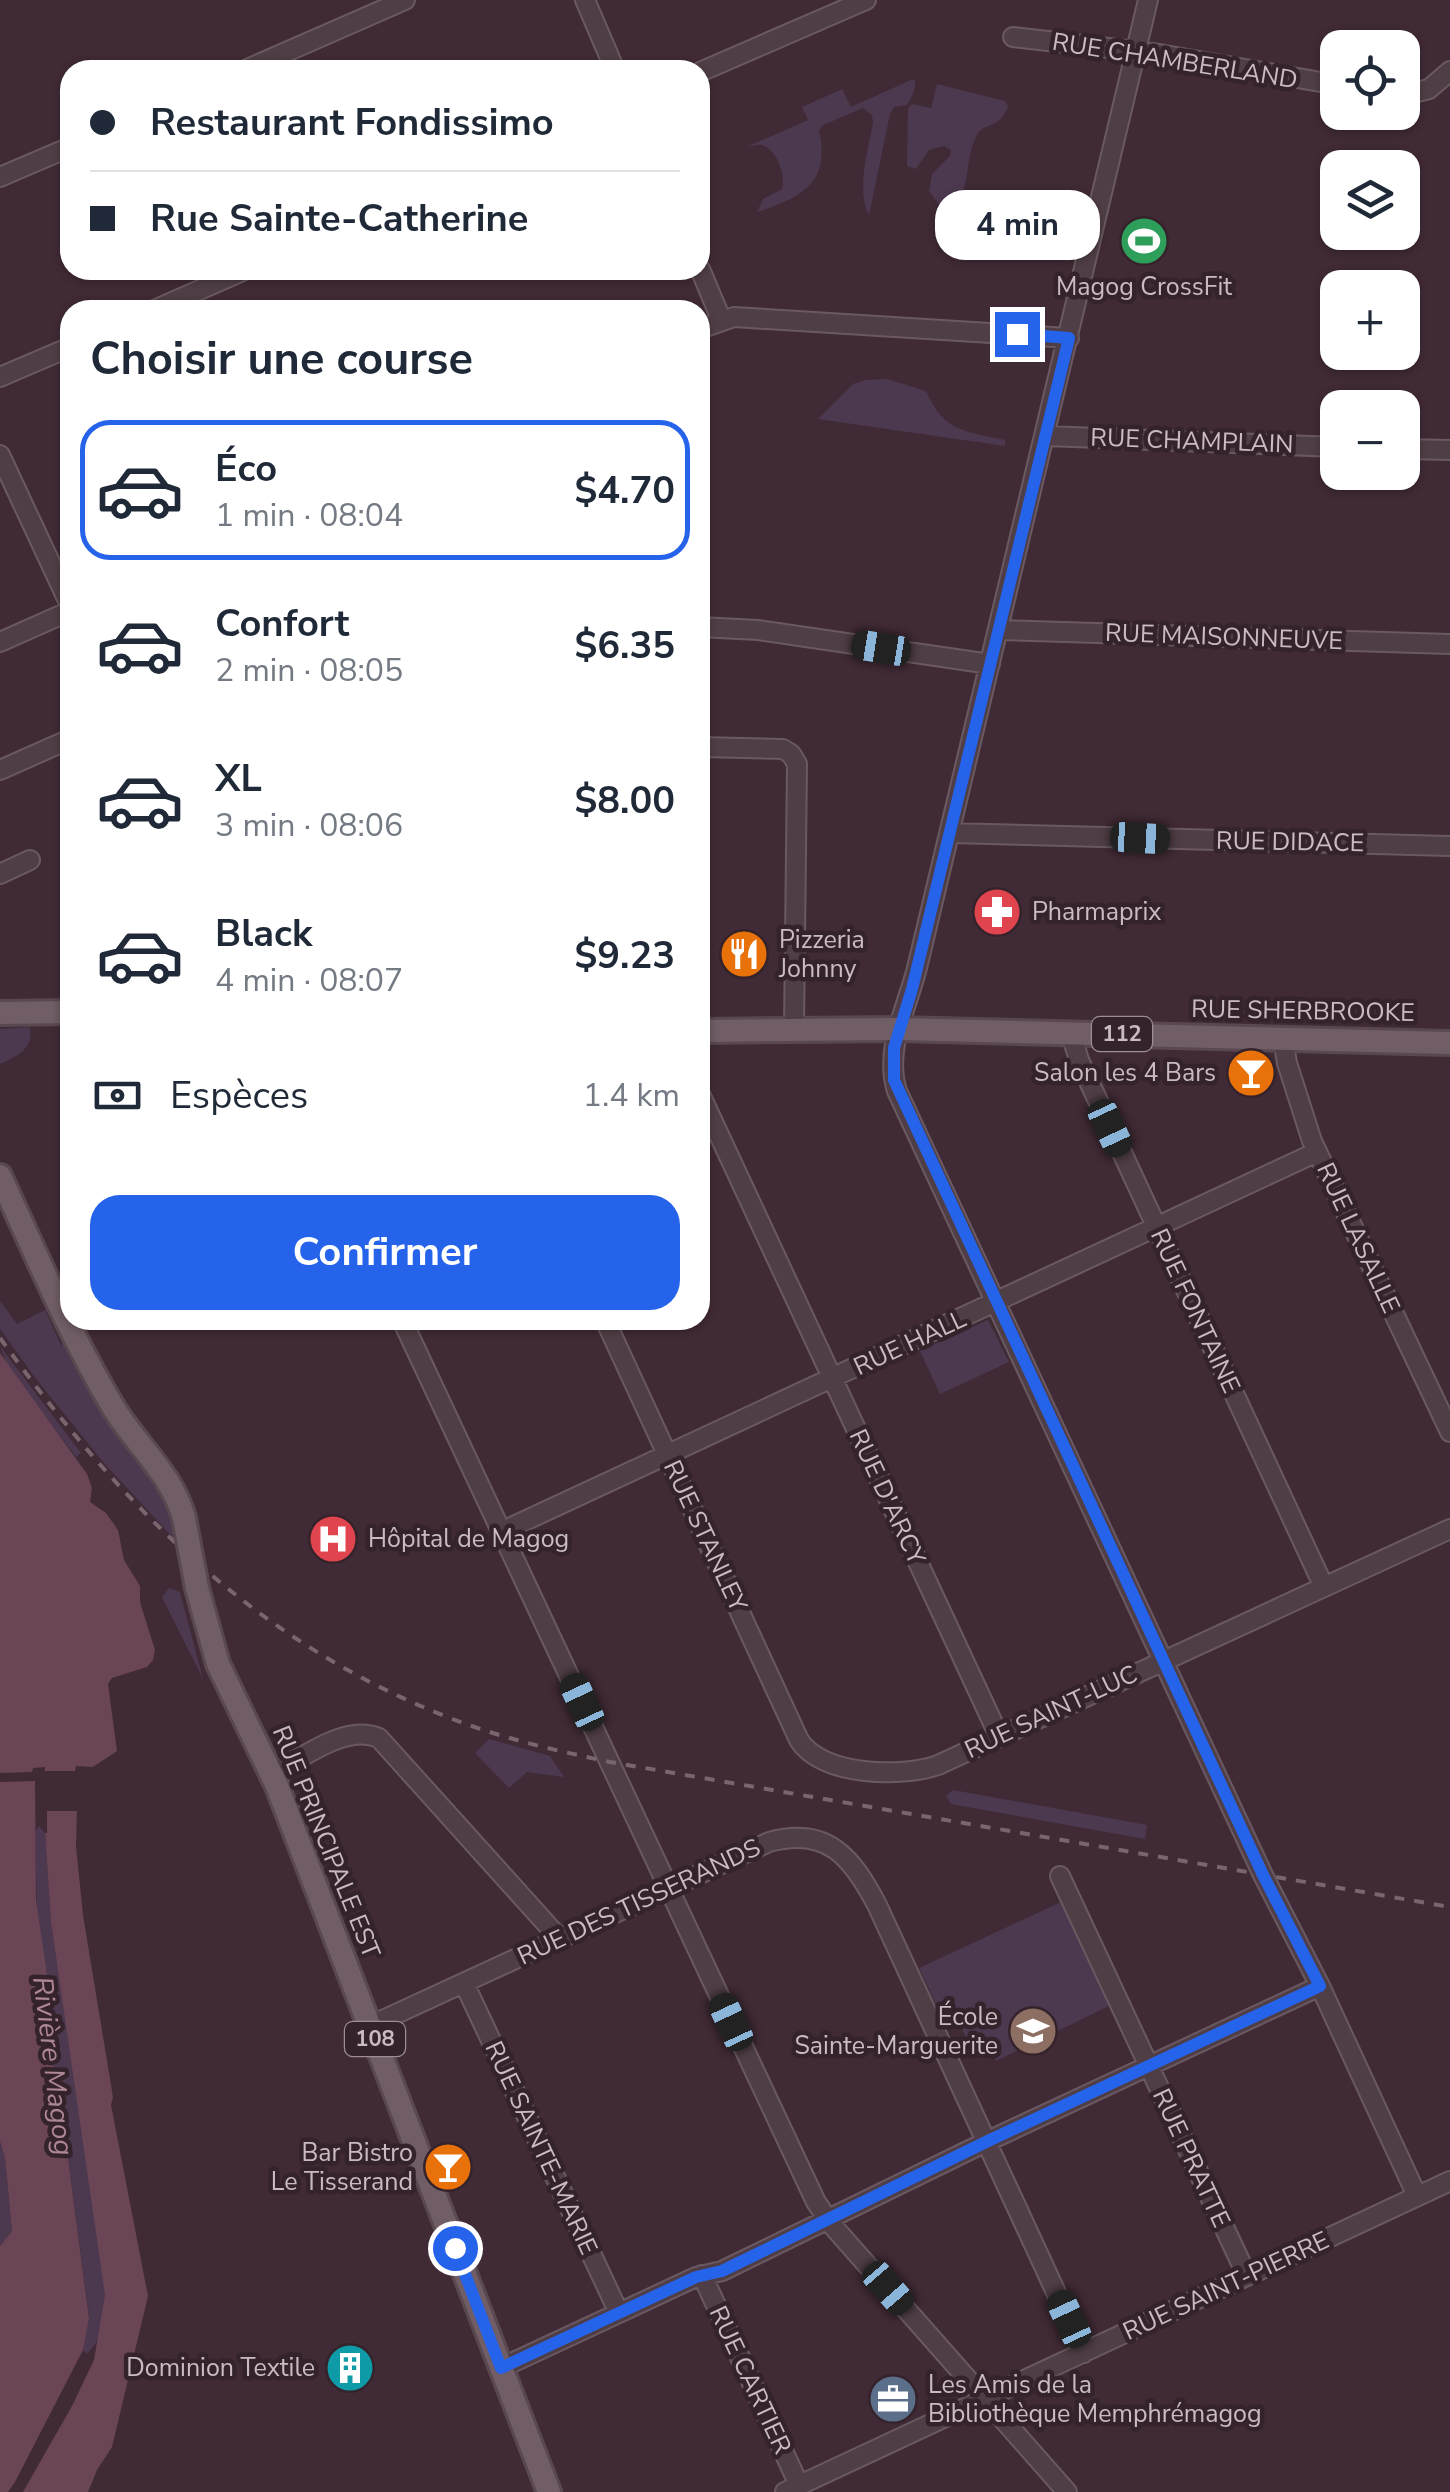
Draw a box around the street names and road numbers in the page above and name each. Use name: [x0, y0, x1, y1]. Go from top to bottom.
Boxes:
street label: RUE CHAMBERLAND: [1050, 25, 1300, 97]
street label: RUE CHAMPLAIN: [1090, 420, 1294, 462]
street label: RUE MAISONNEUVE: [1104, 616, 1344, 658]
street label: RUE DIDACE: [1215, 824, 1365, 860]
street label: RUE SHERBROOKE: [1191, 992, 1415, 1030]
road number: 112: [1092, 1017, 1152, 1051]
street label: RUE LASALLE: [1308, 1157, 1408, 1319]
street label: RUE FONTAINE: [1142, 1223, 1248, 1399]
street label: RUE HALL: [848, 1302, 972, 1384]
street label: RUE D'ARCY: [841, 1424, 934, 1571]
street label: RUE STANLEY: [655, 1455, 755, 1618]
street label: RUE SAINT-LUC: [959, 1657, 1143, 1767]
street label: RUE PRINCIPALE EST: [264, 1721, 388, 1963]
street label: RUE DES TISSERANDS: [512, 1831, 766, 1973]
road number: 108: [345, 2022, 405, 2056]
street label: RUE SAINTE-MARIE: [477, 2036, 605, 2260]
street label: RUE PRATTE: [1144, 2083, 1238, 2233]
street label: RUE SAINT-PIERRE: [1117, 2223, 1335, 2349]
street label: RUE CARTIER: [701, 2301, 799, 2460]

